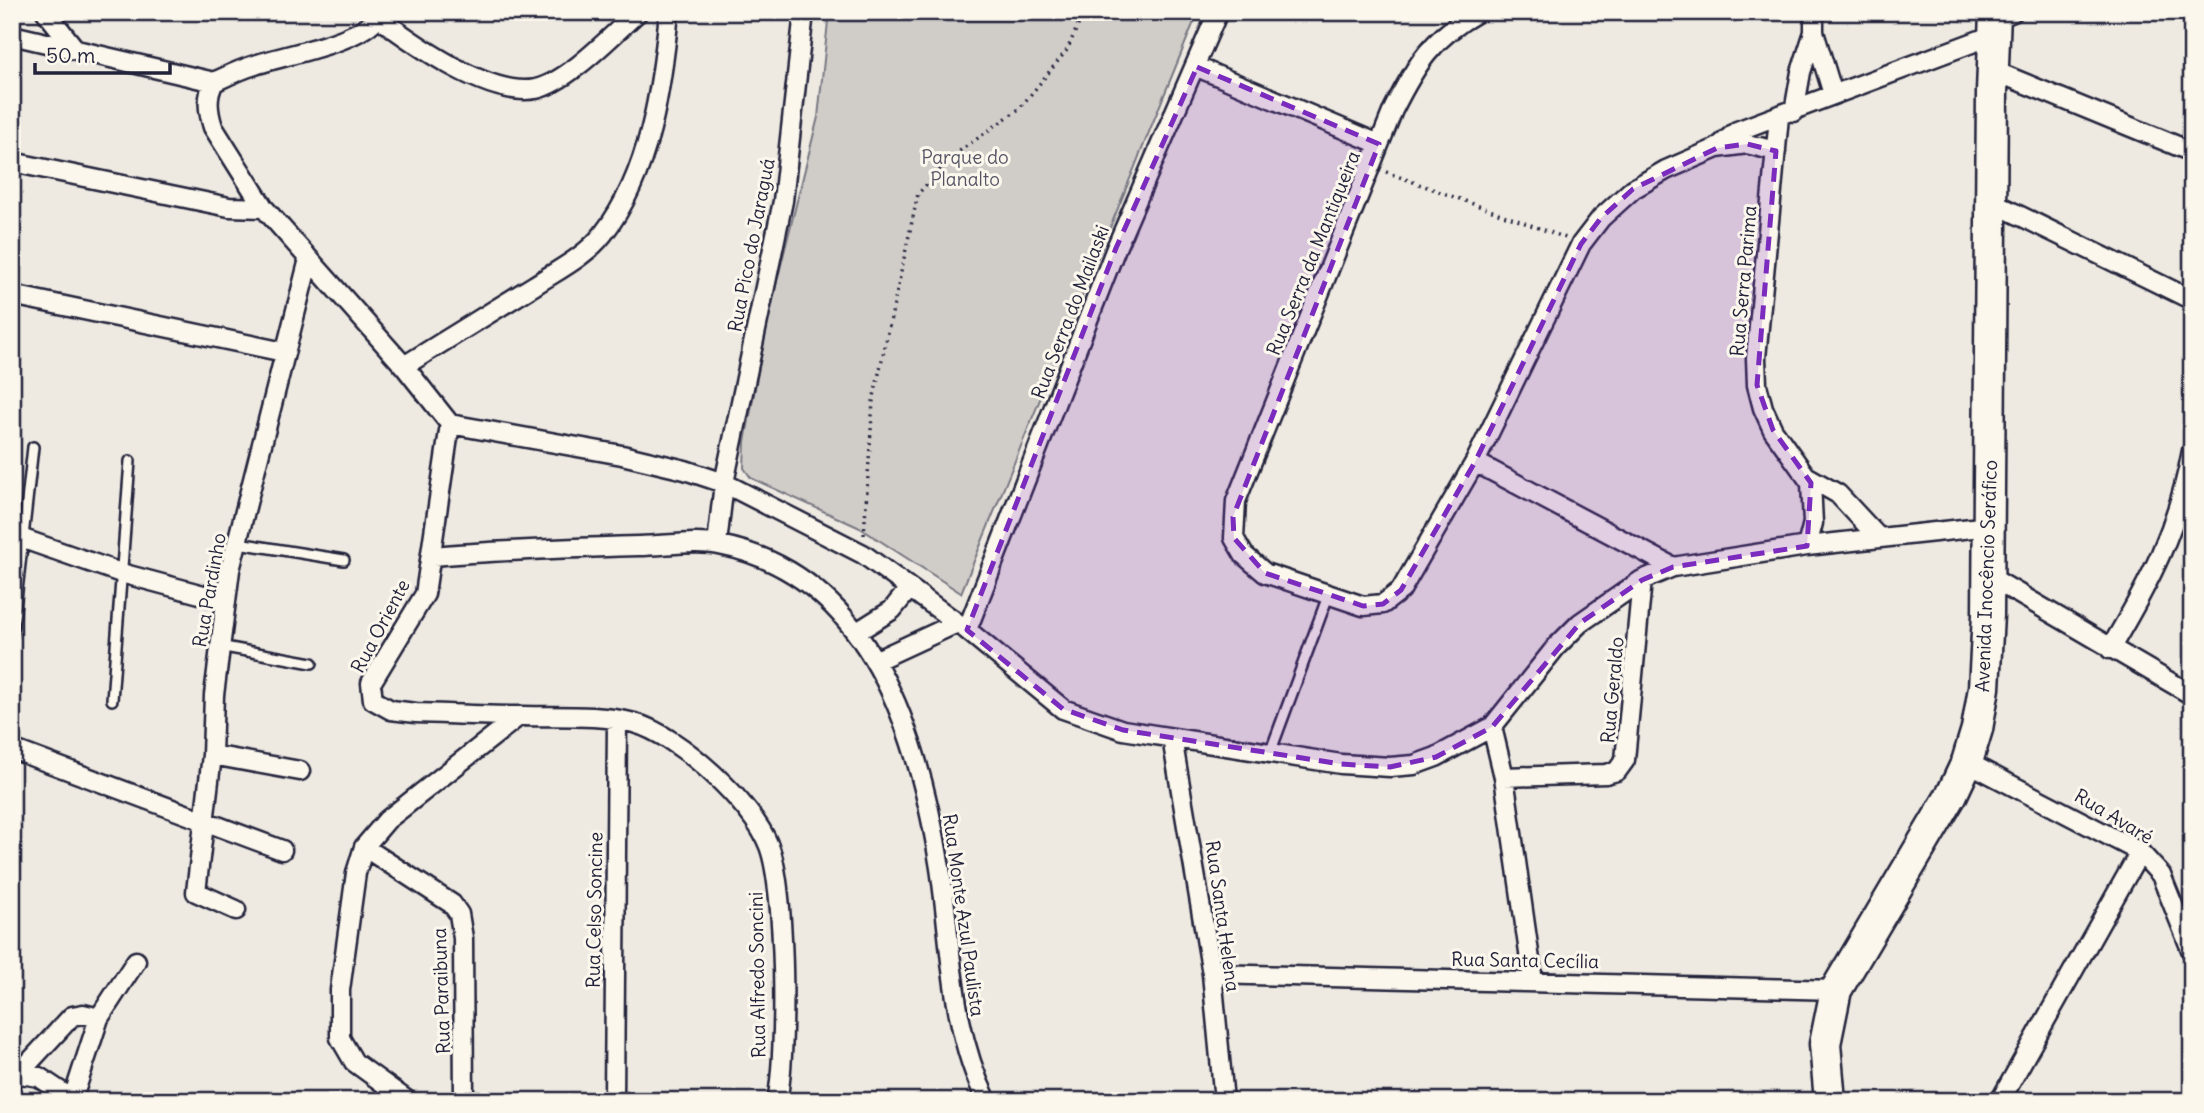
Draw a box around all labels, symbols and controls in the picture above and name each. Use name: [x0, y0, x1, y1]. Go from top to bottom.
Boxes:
scale bar: [35, 32, 170, 76]
text: 50 m: [46, 42, 95, 69]
park label: Parque do Planalto: [921, 145, 1009, 191]
street label: Rua Serra da Mantiqueira: [1261, 147, 1365, 359]
street label: Rua Pico do Jaraguá: [722, 156, 780, 334]
street label: Rua Serra Parima: [1724, 205, 1762, 357]
street label: Rua Serra do Mailaski: [1026, 222, 1114, 402]
street label: Avenida Inocêncio Seráfico: [1970, 459, 2002, 693]
street label: Rua Pardinho: [187, 531, 231, 649]
street label: Rua Oriente: [345, 575, 415, 677]
street label: Rua Geraldo: [1595, 636, 1629, 744]
street label: Rua Avaré: [2070, 783, 2158, 849]
street label: Rua Monte Azul Paulista: [938, 812, 990, 1018]
street label: Rua Celso Soncine: [581, 832, 607, 988]
street label: Rua Santa Helena: [1201, 839, 1246, 993]
street label: Rua Alfredo Soncini: [744, 892, 770, 1058]
street label: Rua Paraibuna: [427, 927, 455, 1055]
street label: Rua Santa Cecília: [1451, 947, 1599, 973]

